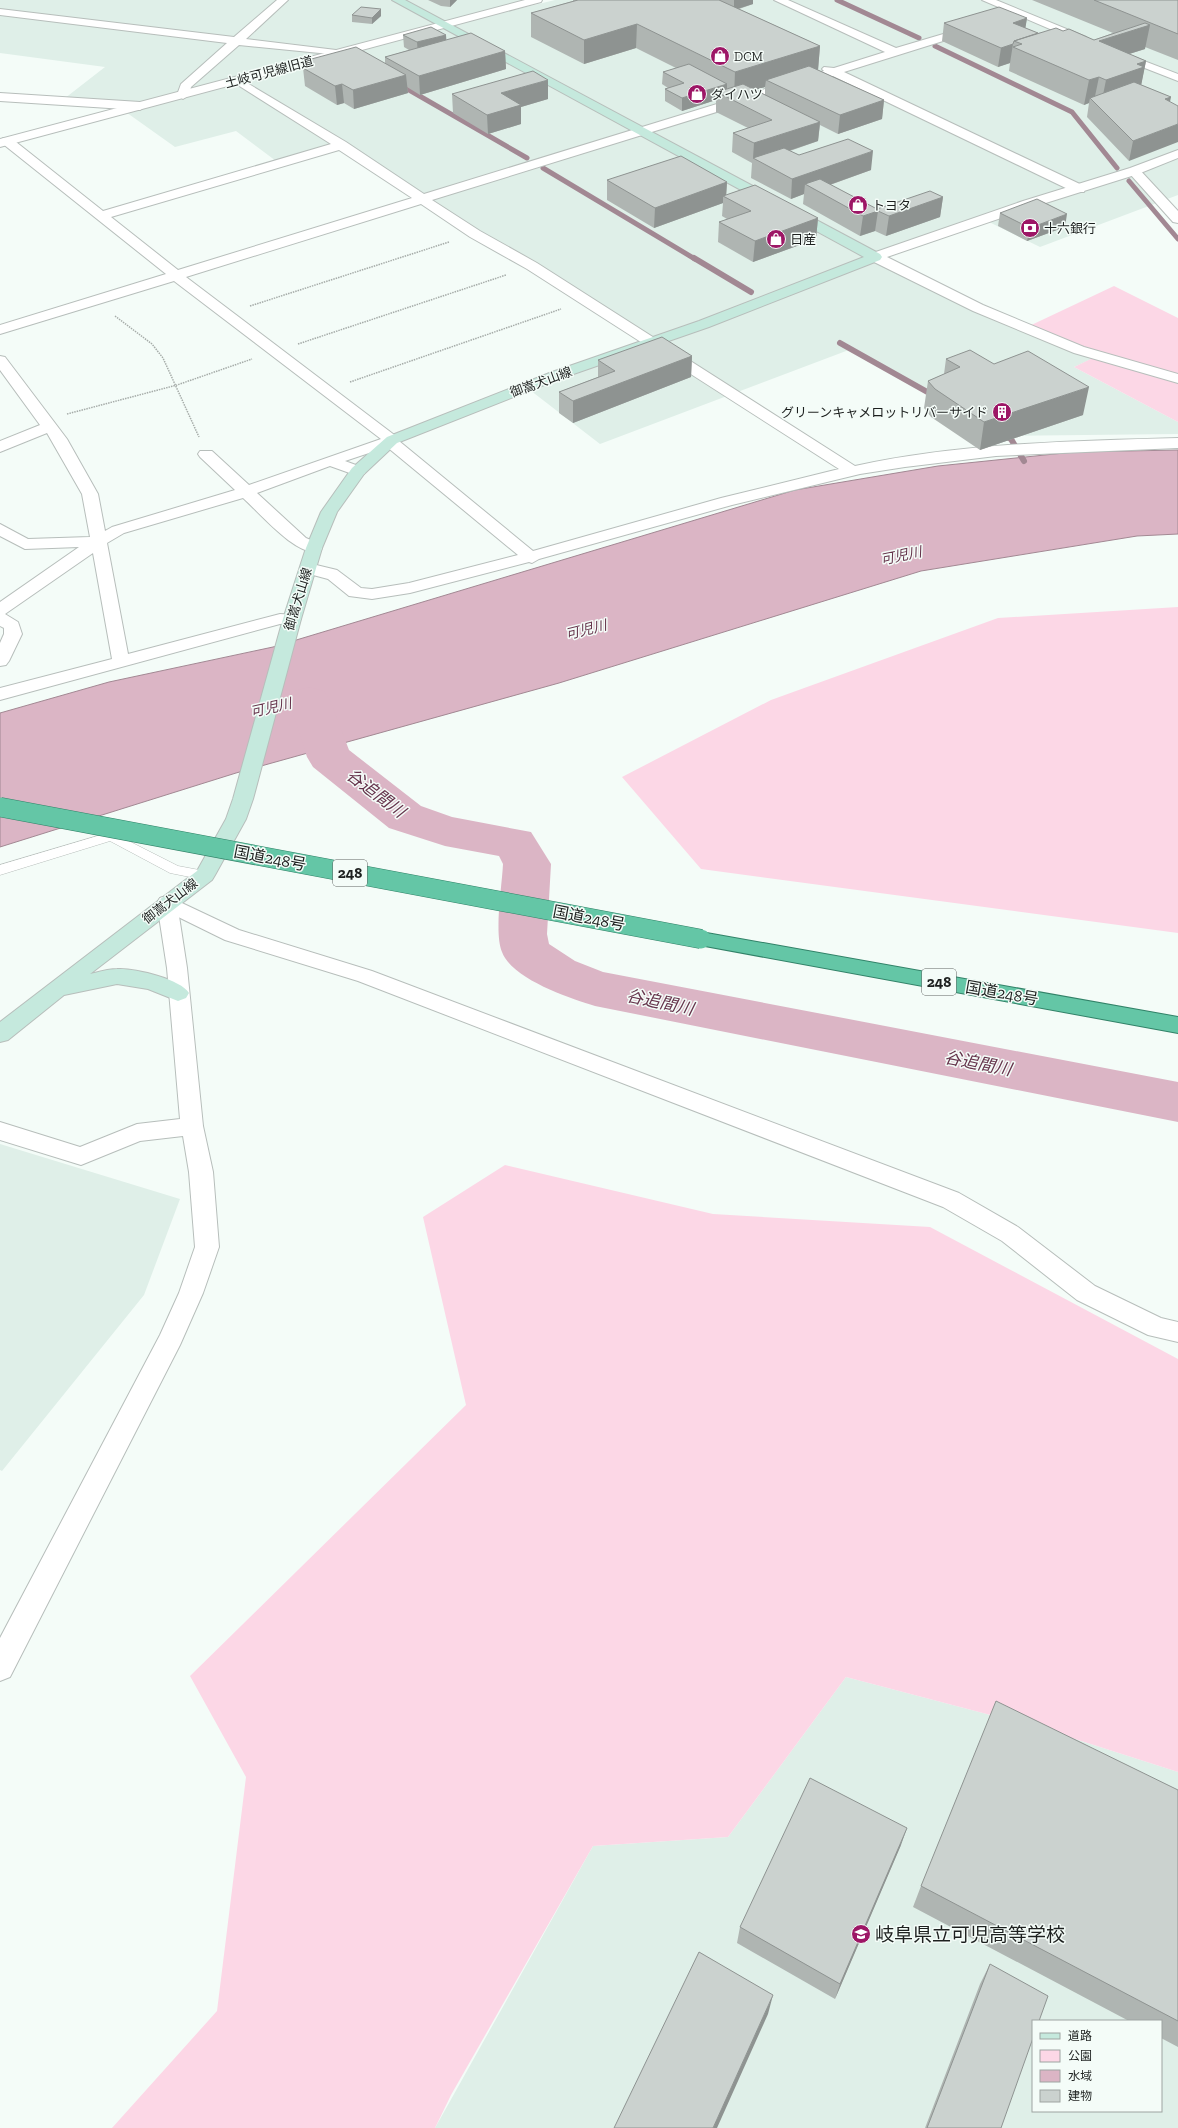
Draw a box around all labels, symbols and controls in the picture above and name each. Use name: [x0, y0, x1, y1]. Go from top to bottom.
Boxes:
shop icon: DCM: [709, 45, 731, 67]
place label: DCM: [734, 49, 763, 64]
street label: 土岐可児線旧道: [223, 53, 315, 91]
shop icon: ダイハツ: [686, 83, 708, 105]
place label: ダイハツ: [711, 87, 763, 102]
shop icon: トヨタ: [847, 194, 869, 216]
place label: トヨタ: [872, 198, 911, 213]
bank icon: 十六銀行: [1019, 217, 1041, 239]
place label: 十六銀行: [1044, 221, 1096, 236]
shop icon: 日産: [765, 228, 787, 250]
place label: 日産: [790, 232, 816, 247]
street label: 御嵩犬山線: [508, 364, 574, 400]
building icon: グリーンキャメロットリバーサイド: [991, 401, 1013, 423]
place label: グリーンキャメロットリバーサイド: [781, 405, 988, 420]
water label: 可児川: [879, 543, 925, 569]
street label: 御嵩犬山線: [281, 566, 315, 632]
water label: 可児川: [564, 616, 610, 643]
water label: 可児川: [249, 695, 295, 721]
water label: 谷追間川: [343, 765, 411, 823]
street label: 国道248号: [232, 842, 308, 874]
road number: 248: [333, 860, 367, 886]
street label: 御嵩犬山線: [140, 875, 200, 927]
street label: 国道248号: [551, 902, 627, 934]
road number: 248: [922, 969, 956, 995]
street label: 国道248号: [964, 977, 1040, 1009]
water label: 谷追間川: [625, 985, 697, 1019]
water label: 谷追間川: [943, 1047, 1015, 1080]
school or university icon: 岐阜県立可児高等学校: [850, 1923, 872, 1945]
place label: 岐阜県立可児高等学校: [875, 1923, 1065, 1946]
legend: [1032, 2020, 1162, 2112]
text: 道路: [1068, 2029, 1092, 2043]
text: 公園: [1068, 2049, 1092, 2063]
text: 水域: [1068, 2069, 1092, 2083]
text: 建物: [1068, 2089, 1092, 2103]

